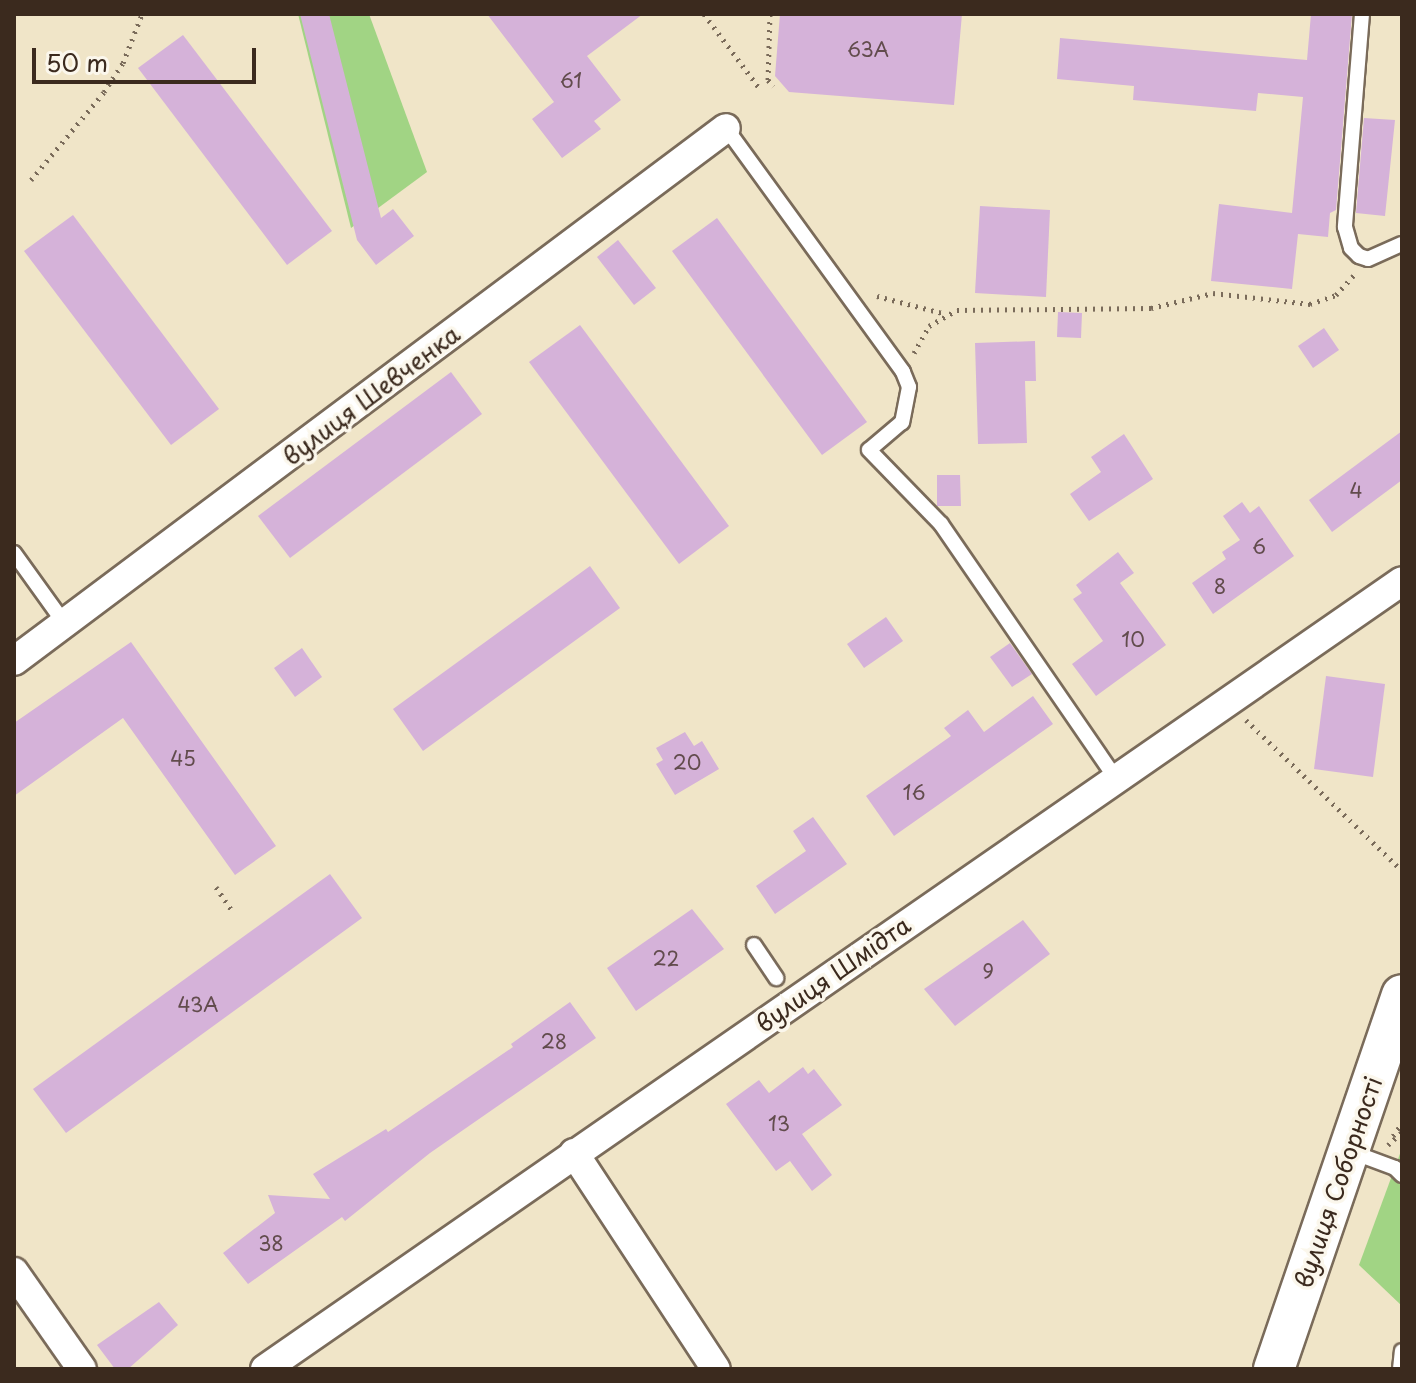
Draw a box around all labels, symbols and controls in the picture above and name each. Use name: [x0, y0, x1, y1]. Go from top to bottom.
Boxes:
scale bar: [36, 32, 260, 82]
house number: 63А: [847, 37, 889, 61]
text: 50 m: [46, 44, 108, 80]
house number: 61: [560, 68, 582, 92]
street label: вулиця Шевченка: [277, 319, 465, 471]
house number: 4: [1349, 478, 1363, 502]
house number: 6: [1252, 534, 1266, 558]
house number: 8: [1214, 574, 1226, 598]
house number: 10: [1121, 627, 1145, 651]
house number: 45: [170, 746, 196, 770]
house number: 20: [673, 750, 701, 774]
house number: 16: [903, 780, 925, 804]
street label: вулиця Шмідта: [750, 910, 916, 1038]
house number: 22: [653, 946, 679, 970]
house number: 9: [982, 959, 994, 983]
house number: 43А: [177, 992, 219, 1016]
house number: 28: [541, 1029, 567, 1053]
street label: вулиця Соборності: [1288, 1072, 1388, 1292]
house number: 13: [768, 1111, 790, 1135]
house number: 38: [258, 1231, 284, 1255]

